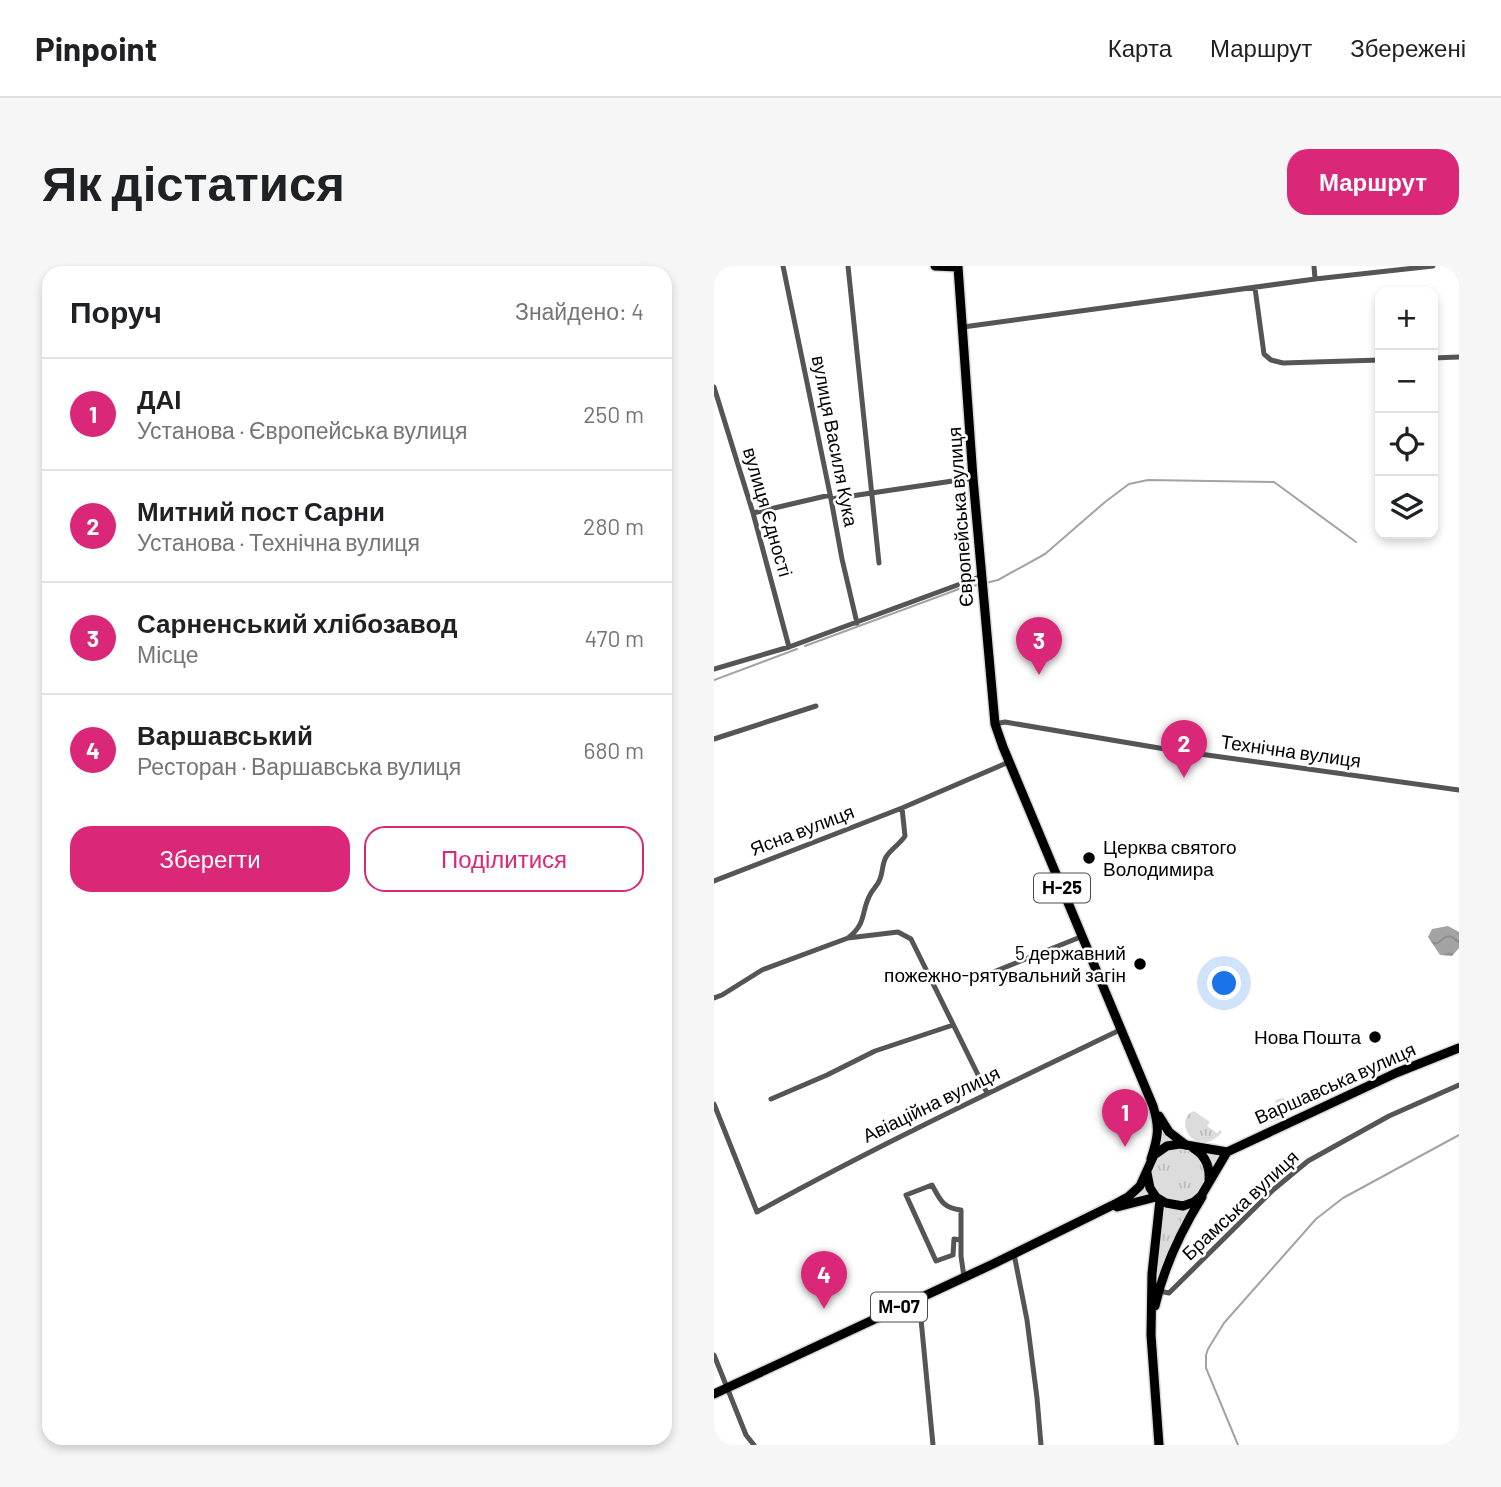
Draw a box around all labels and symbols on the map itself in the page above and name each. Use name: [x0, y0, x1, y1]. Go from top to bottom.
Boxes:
street label: вулиця Василя Кука: [808, 353, 863, 529]
street label: Європейська вулиця: [942, 426, 977, 608]
street label: вулиця Єдності: [739, 444, 798, 579]
pin: 3: [1016, 617, 1062, 675]
pin: 2: [1161, 720, 1207, 778]
street label: Технічна вулиця: [1220, 729, 1363, 772]
street label: Ясна вулиця: [746, 799, 857, 860]
place label: Церква святого Володимира: [1103, 835, 1237, 880]
marker: Церква святого Володимира: [1081, 850, 1097, 866]
road number: Н-25: [1034, 874, 1090, 902]
place label: 5 державний пожежно-рятувальний загін: [884, 941, 1126, 986]
marker: 5 державний пожежно-рятувальний загін: [1132, 956, 1148, 972]
your location: [1207, 966, 1241, 1000]
place label: Нова Пошта: [1254, 1025, 1361, 1048]
marker: Нова Пошта: [1367, 1029, 1383, 1045]
street label: Варшавська вулиця: [1251, 1037, 1419, 1128]
street label: Авіаційна вулиця: [858, 1060, 1003, 1147]
pin: 1: [1102, 1089, 1148, 1147]
street label: Брамська вулиця: [1177, 1145, 1303, 1264]
pin: 4: [801, 1251, 847, 1309]
road number: М-07: [871, 1292, 927, 1322]

